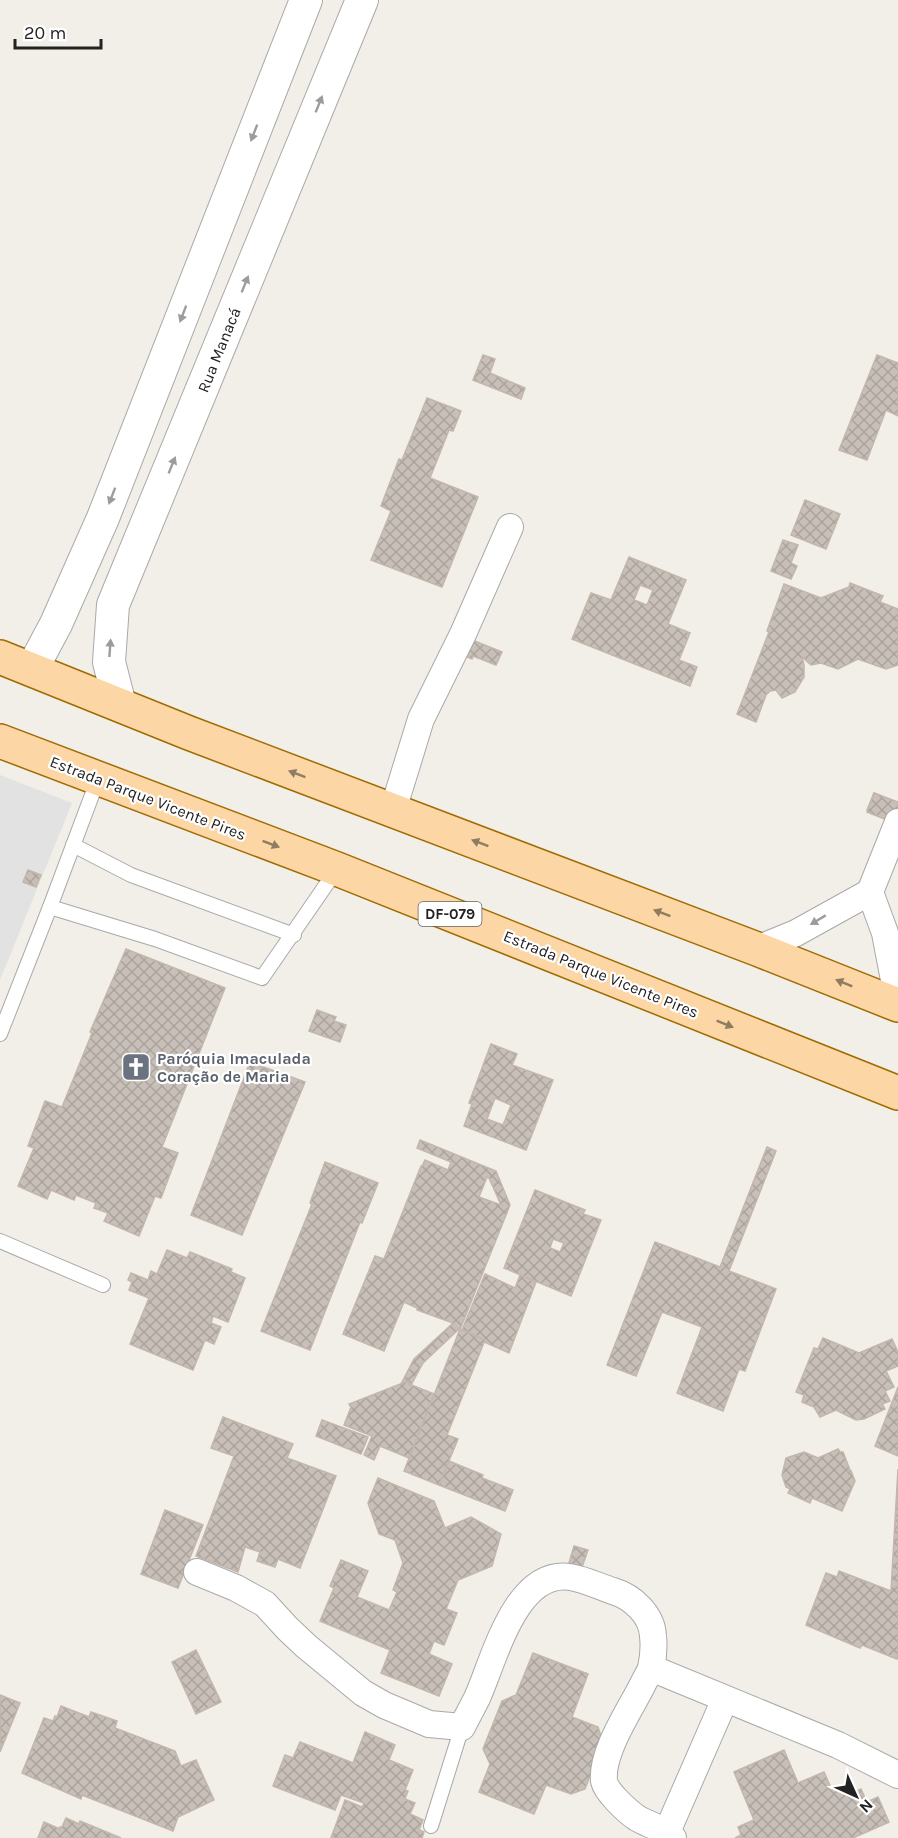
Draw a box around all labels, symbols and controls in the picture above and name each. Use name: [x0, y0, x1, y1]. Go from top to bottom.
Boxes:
scale bar: [15, 12, 100, 50]
text: 20 m: [24, 22, 66, 44]
one-way arrow: [315, 95, 324, 113]
one-way arrow: [248, 124, 258, 142]
one-way arrow: [240, 275, 250, 293]
street label: Rua Manacá: [193, 305, 245, 395]
one-way arrow: [177, 306, 187, 324]
one-way arrow: [168, 456, 177, 474]
one-way arrow: [106, 487, 116, 505]
one-way arrow: [105, 639, 115, 658]
street label: Estrada Parque Vicente Pires: [47, 752, 249, 844]
one-way arrow: [288, 769, 306, 779]
one-way arrow: [471, 838, 489, 847]
one-way arrow: [262, 840, 280, 850]
road number: DF-079: [418, 902, 482, 926]
one-way arrow: [653, 907, 671, 917]
one-way arrow: [809, 915, 826, 925]
street label: Estrada Parque Vicente Pires: [501, 926, 701, 1022]
one-way arrow: [834, 978, 852, 988]
one-way arrow: [717, 1019, 735, 1029]
place label: Paróquia Imaculada Coração de Maria: [157, 1049, 311, 1086]
church icon: Paróquia Imaculada Coração de Maria: [120, 1051, 152, 1083]
north arrow: [826, 1766, 886, 1826]
text: N: [855, 1795, 877, 1817]

